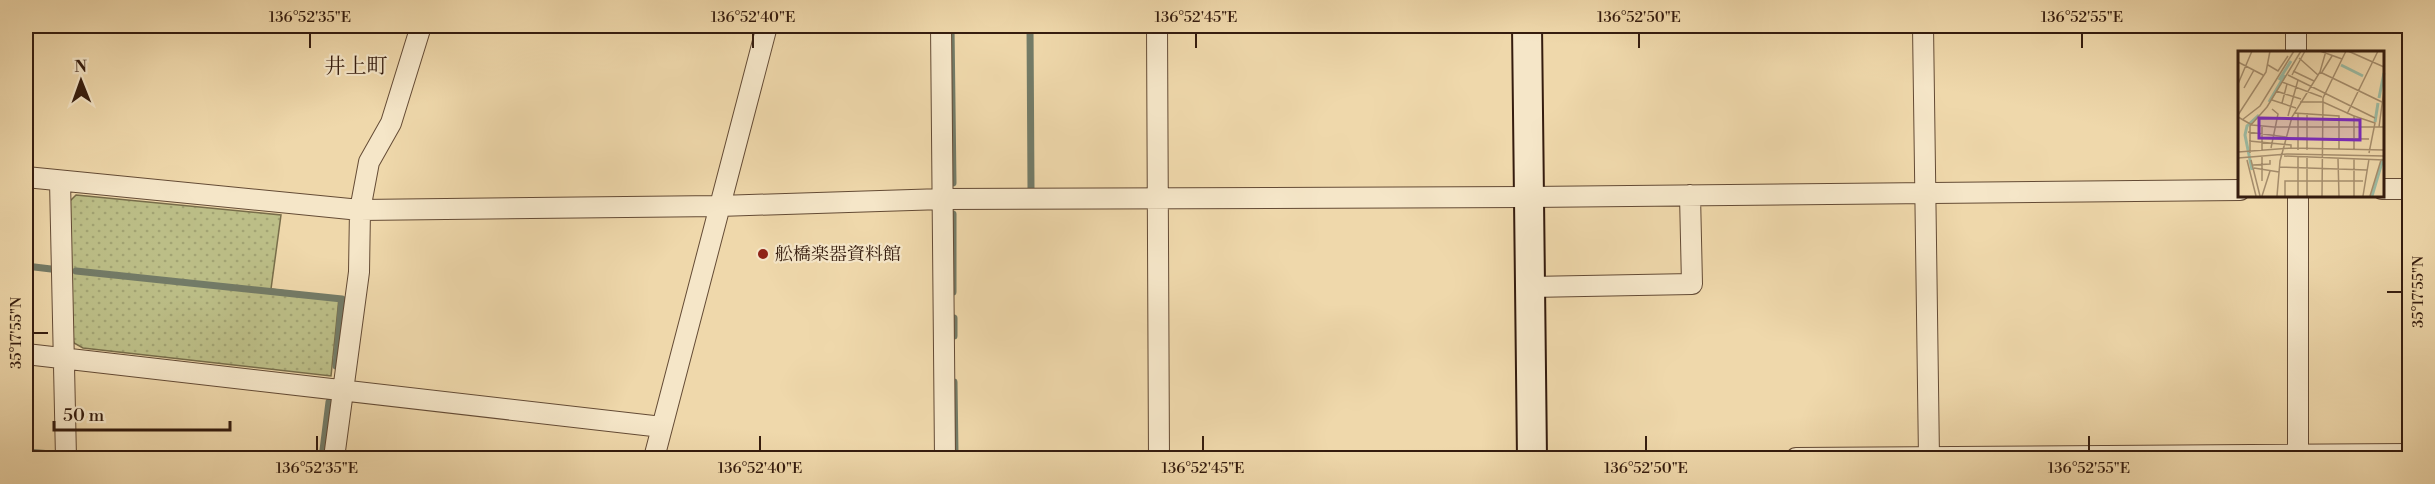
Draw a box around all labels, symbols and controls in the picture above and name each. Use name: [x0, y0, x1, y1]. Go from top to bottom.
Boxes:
text: 136°52'35"E: [269, 8, 351, 27]
text: 136°52'40"E: [711, 8, 795, 27]
text: 136°52'45"E: [1155, 8, 1237, 27]
text: 136°52'50"E: [1597, 8, 1681, 27]
text: 136°52'55"E: [2041, 8, 2123, 27]
north arrow: [51, 51, 111, 111]
inset map: [2238, 51, 2384, 196]
district label: 井上町: [325, 54, 388, 80]
text: N: [74, 57, 88, 77]
place label: 舩橋楽器資料館: [775, 243, 901, 266]
marker: 舩橋楽器資料館: [756, 247, 770, 261]
text: 35°17'55"N: [2409, 256, 2428, 328]
text: 35°17'55"N: [7, 297, 26, 369]
scale bar: [54, 394, 230, 432]
text: 50 m: [63, 404, 105, 427]
text: 136°52'35"E: [276, 459, 358, 478]
text: 136°52'40"E: [718, 459, 802, 478]
text: 136°52'45"E: [1162, 459, 1244, 478]
text: 136°52'50"E: [1604, 459, 1688, 478]
text: 136°52'55"E: [2048, 459, 2130, 478]

